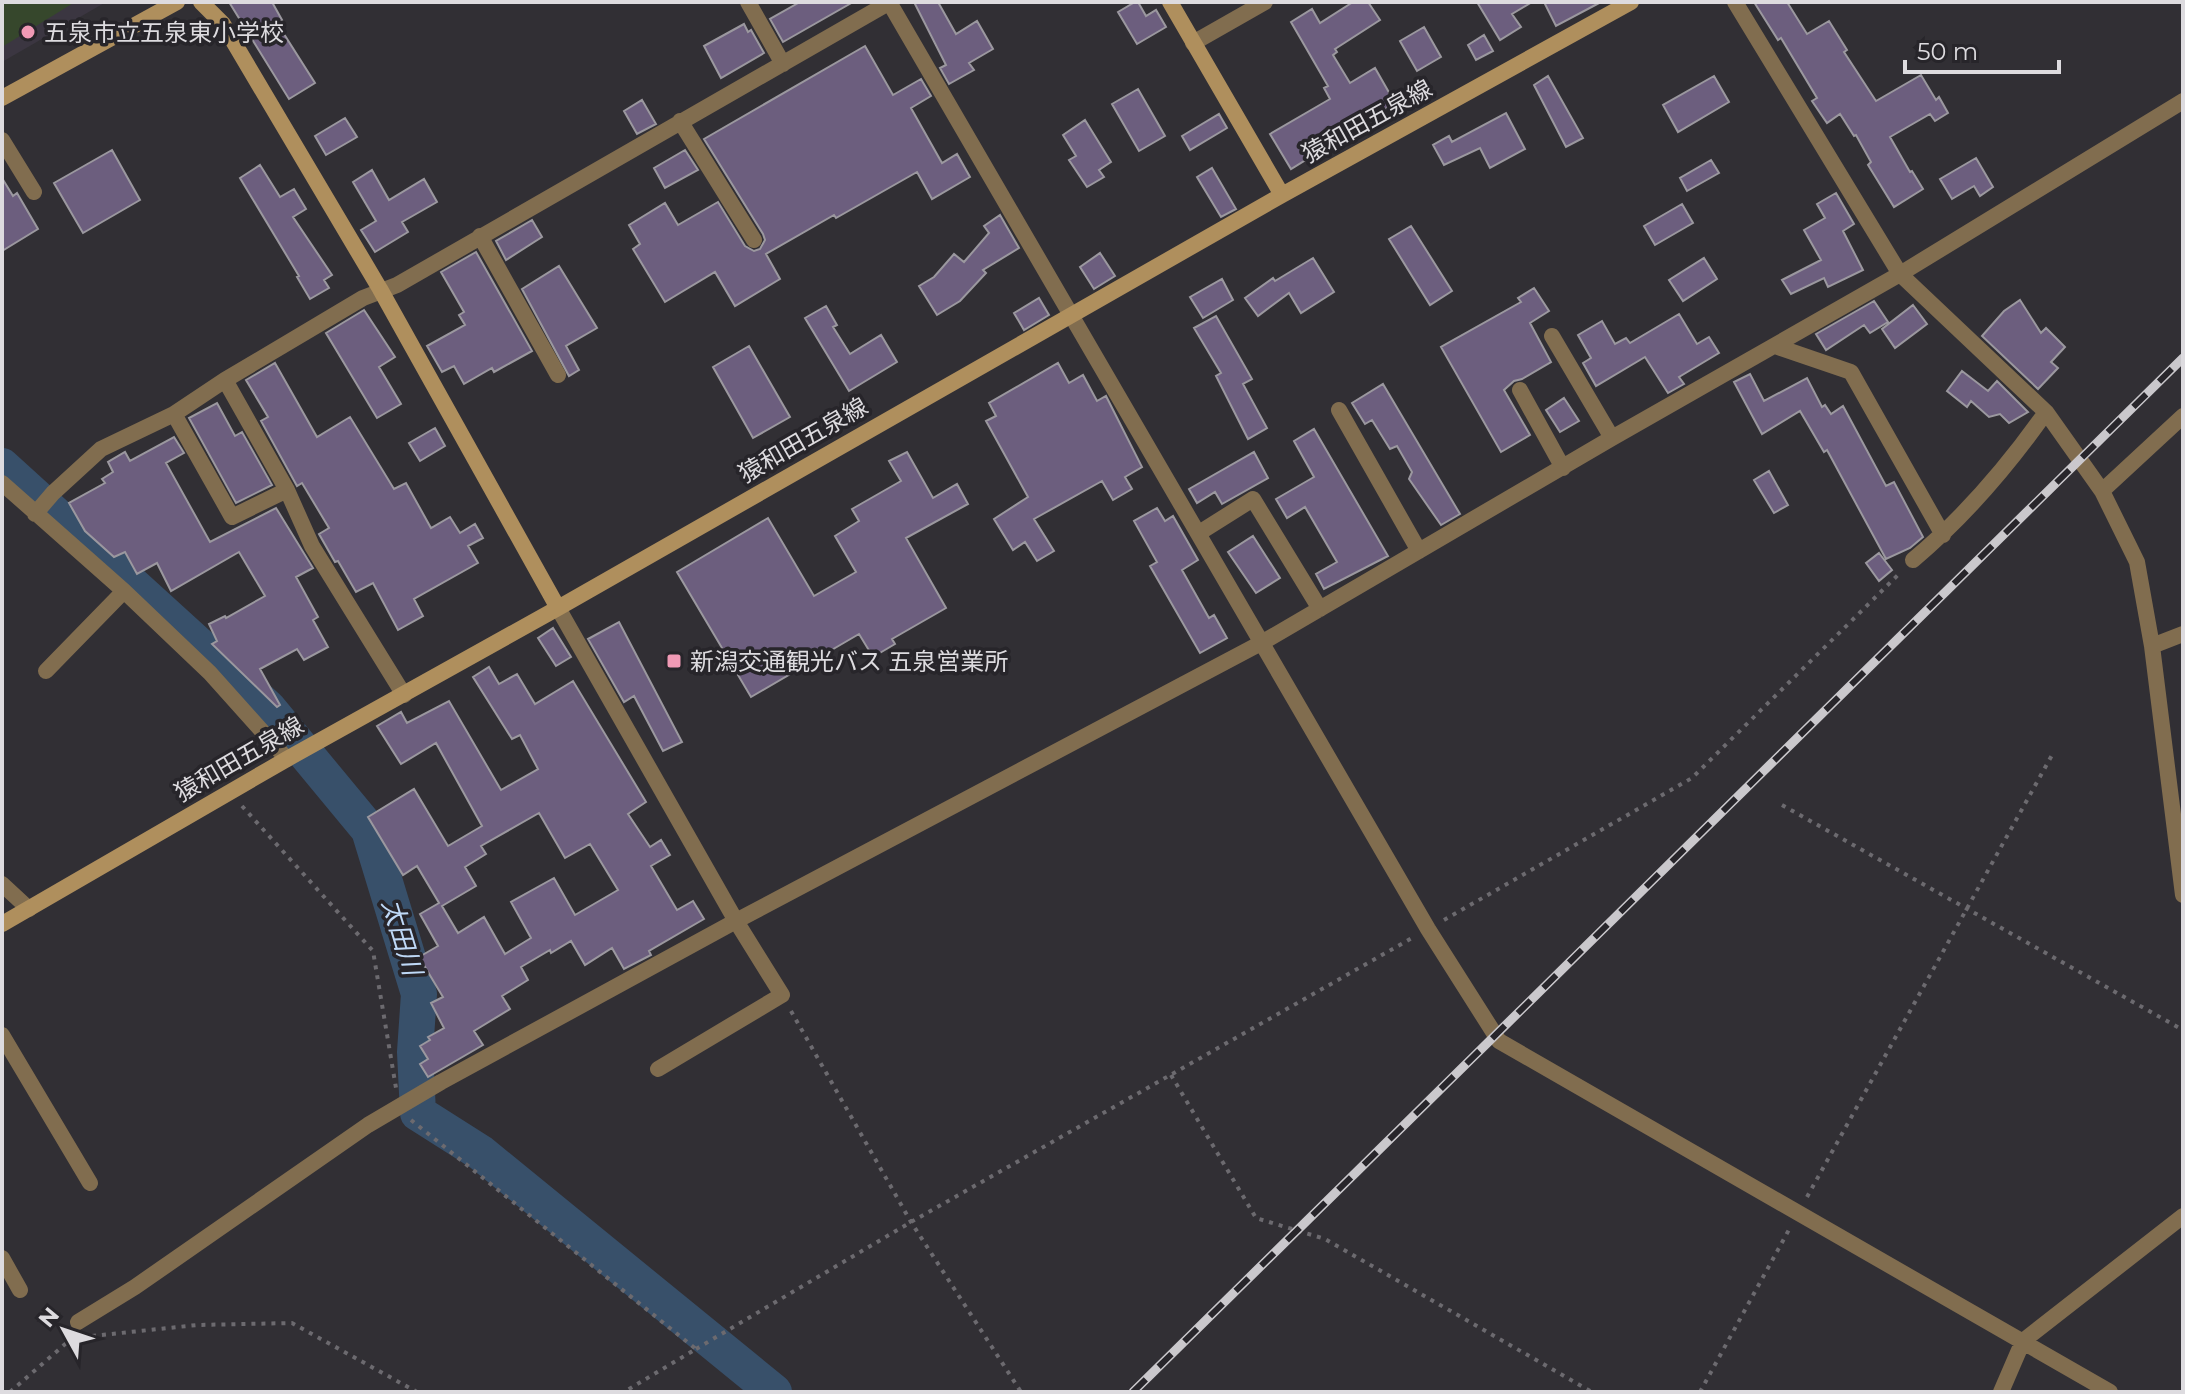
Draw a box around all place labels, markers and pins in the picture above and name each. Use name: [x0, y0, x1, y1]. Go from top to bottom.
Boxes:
place label: 五泉市立五泉東小学校: [44, 18, 284, 47]
marker: 五泉市立五泉東小学校: [19, 23, 37, 41]
place label: 新潟交通観光バス 五泉営業所: [690, 647, 1008, 676]
marker: 新潟交通観光バス 五泉営業所: [665, 652, 683, 670]

